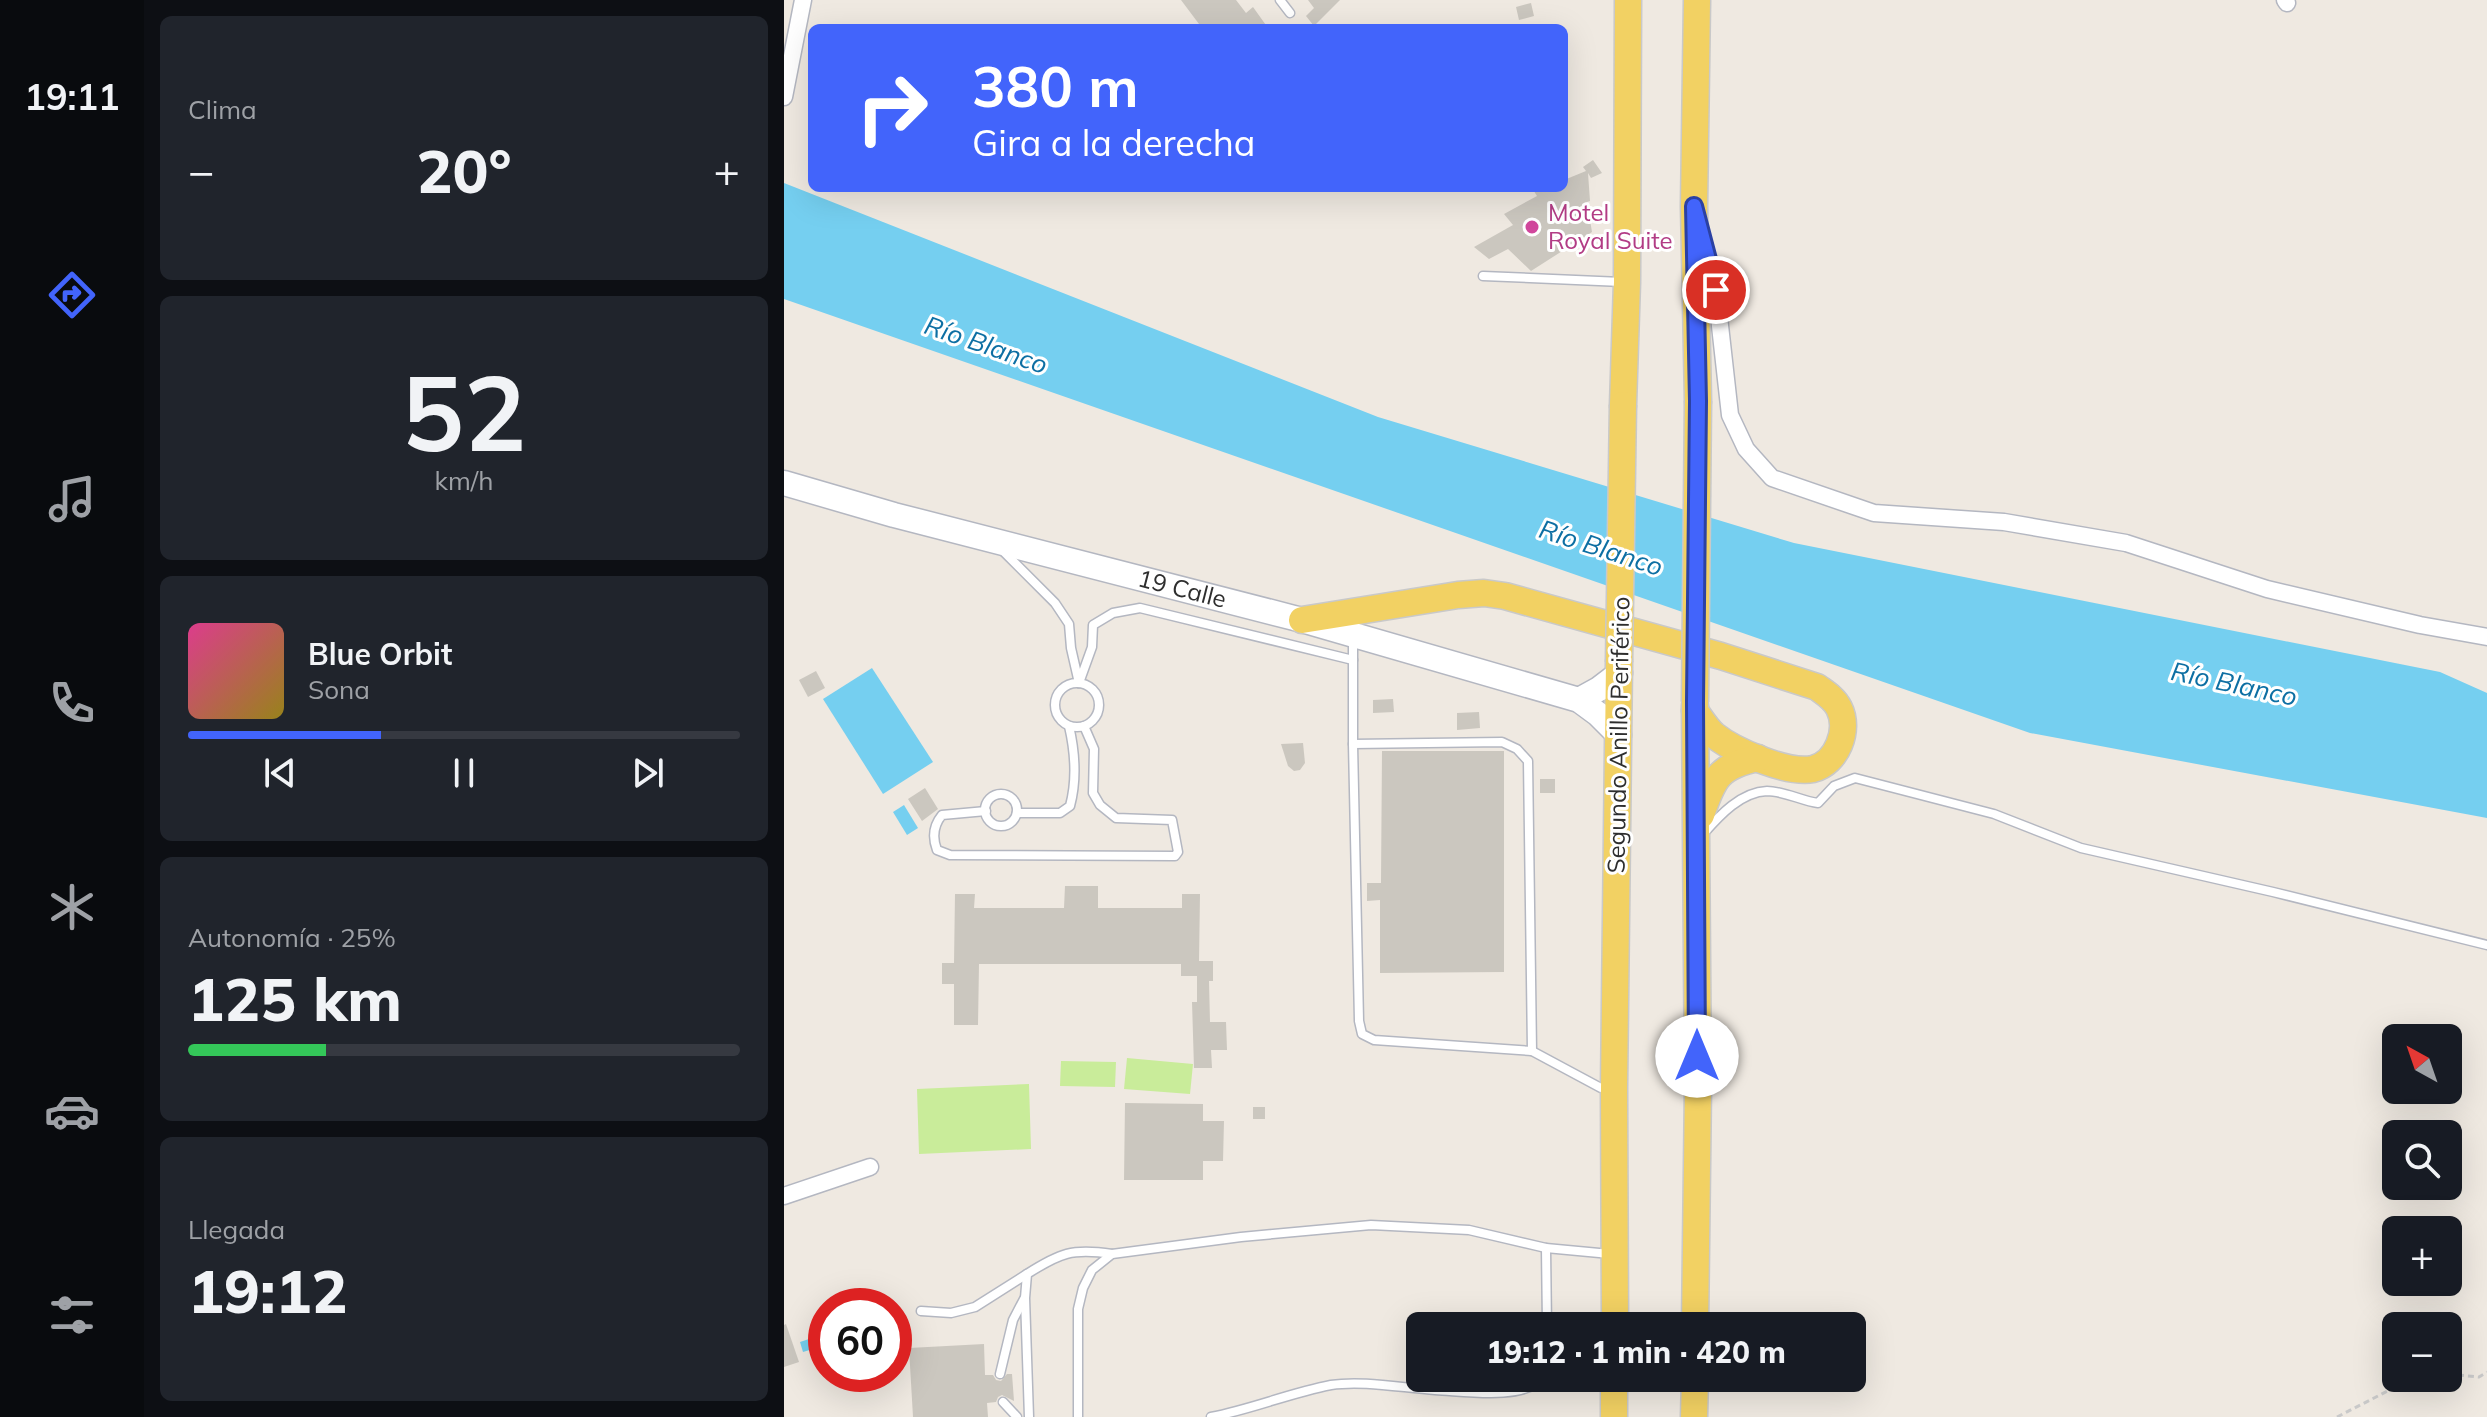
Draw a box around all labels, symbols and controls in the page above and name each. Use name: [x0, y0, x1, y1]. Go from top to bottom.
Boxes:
text: 380 m: [972, 51, 1139, 121]
icon: right: [840, 56, 944, 160]
text: 19:11: [24, 74, 120, 119]
text: Clima: [188, 93, 257, 126]
text: Gira a la derecha: [972, 120, 1255, 165]
text: 20°: [416, 133, 512, 208]
text: −: [188, 143, 214, 198]
text: +: [714, 143, 740, 198]
place label: Motel Royal Suite: [1548, 197, 1673, 255]
marker: Motel Royal Suite: [1523, 218, 1541, 236]
pin: [1682, 256, 1750, 324]
icon: directions: [44, 267, 100, 323]
icon: arrive: [1694, 268, 1738, 312]
water label: Río Blanco: [920, 308, 1052, 381]
text: 52: [402, 346, 526, 477]
text: km/h: [435, 464, 493, 497]
icon: music: [44, 471, 100, 527]
water label: Río Blanco: [1535, 512, 1667, 583]
street label: 19 Calle: [1135, 562, 1230, 614]
street label: Segundo Anillo Periférico: [1601, 596, 1635, 874]
text: Blue Orbit: [308, 635, 452, 673]
water label: Río Blanco: [2168, 654, 2300, 713]
text: Sona: [308, 673, 370, 706]
icon: phone: [44, 675, 100, 731]
icon: previous: [258, 751, 302, 795]
icon: pause: [442, 751, 486, 795]
icon: next: [626, 751, 670, 795]
icon: climate: [44, 879, 100, 935]
text: Autonomía · 25%: [188, 921, 396, 954]
text: 125 km: [188, 961, 402, 1036]
position arrow: [1655, 1014, 1739, 1098]
north arrow: [2382, 1024, 2462, 1104]
map controls: [2382, 1024, 2462, 1392]
icon: car: [44, 1083, 100, 1139]
button: search: [2382, 1120, 2462, 1200]
text: Llegada: [188, 1213, 285, 1246]
button: +: [2382, 1216, 2462, 1296]
text: 19:12: [188, 1253, 348, 1328]
icon: filters: [44, 1287, 100, 1343]
speed limit sign: 60: [808, 1288, 912, 1392]
button: −: [2382, 1312, 2462, 1392]
text: 19:12 · 1 min · 420 m: [1486, 1333, 1786, 1371]

